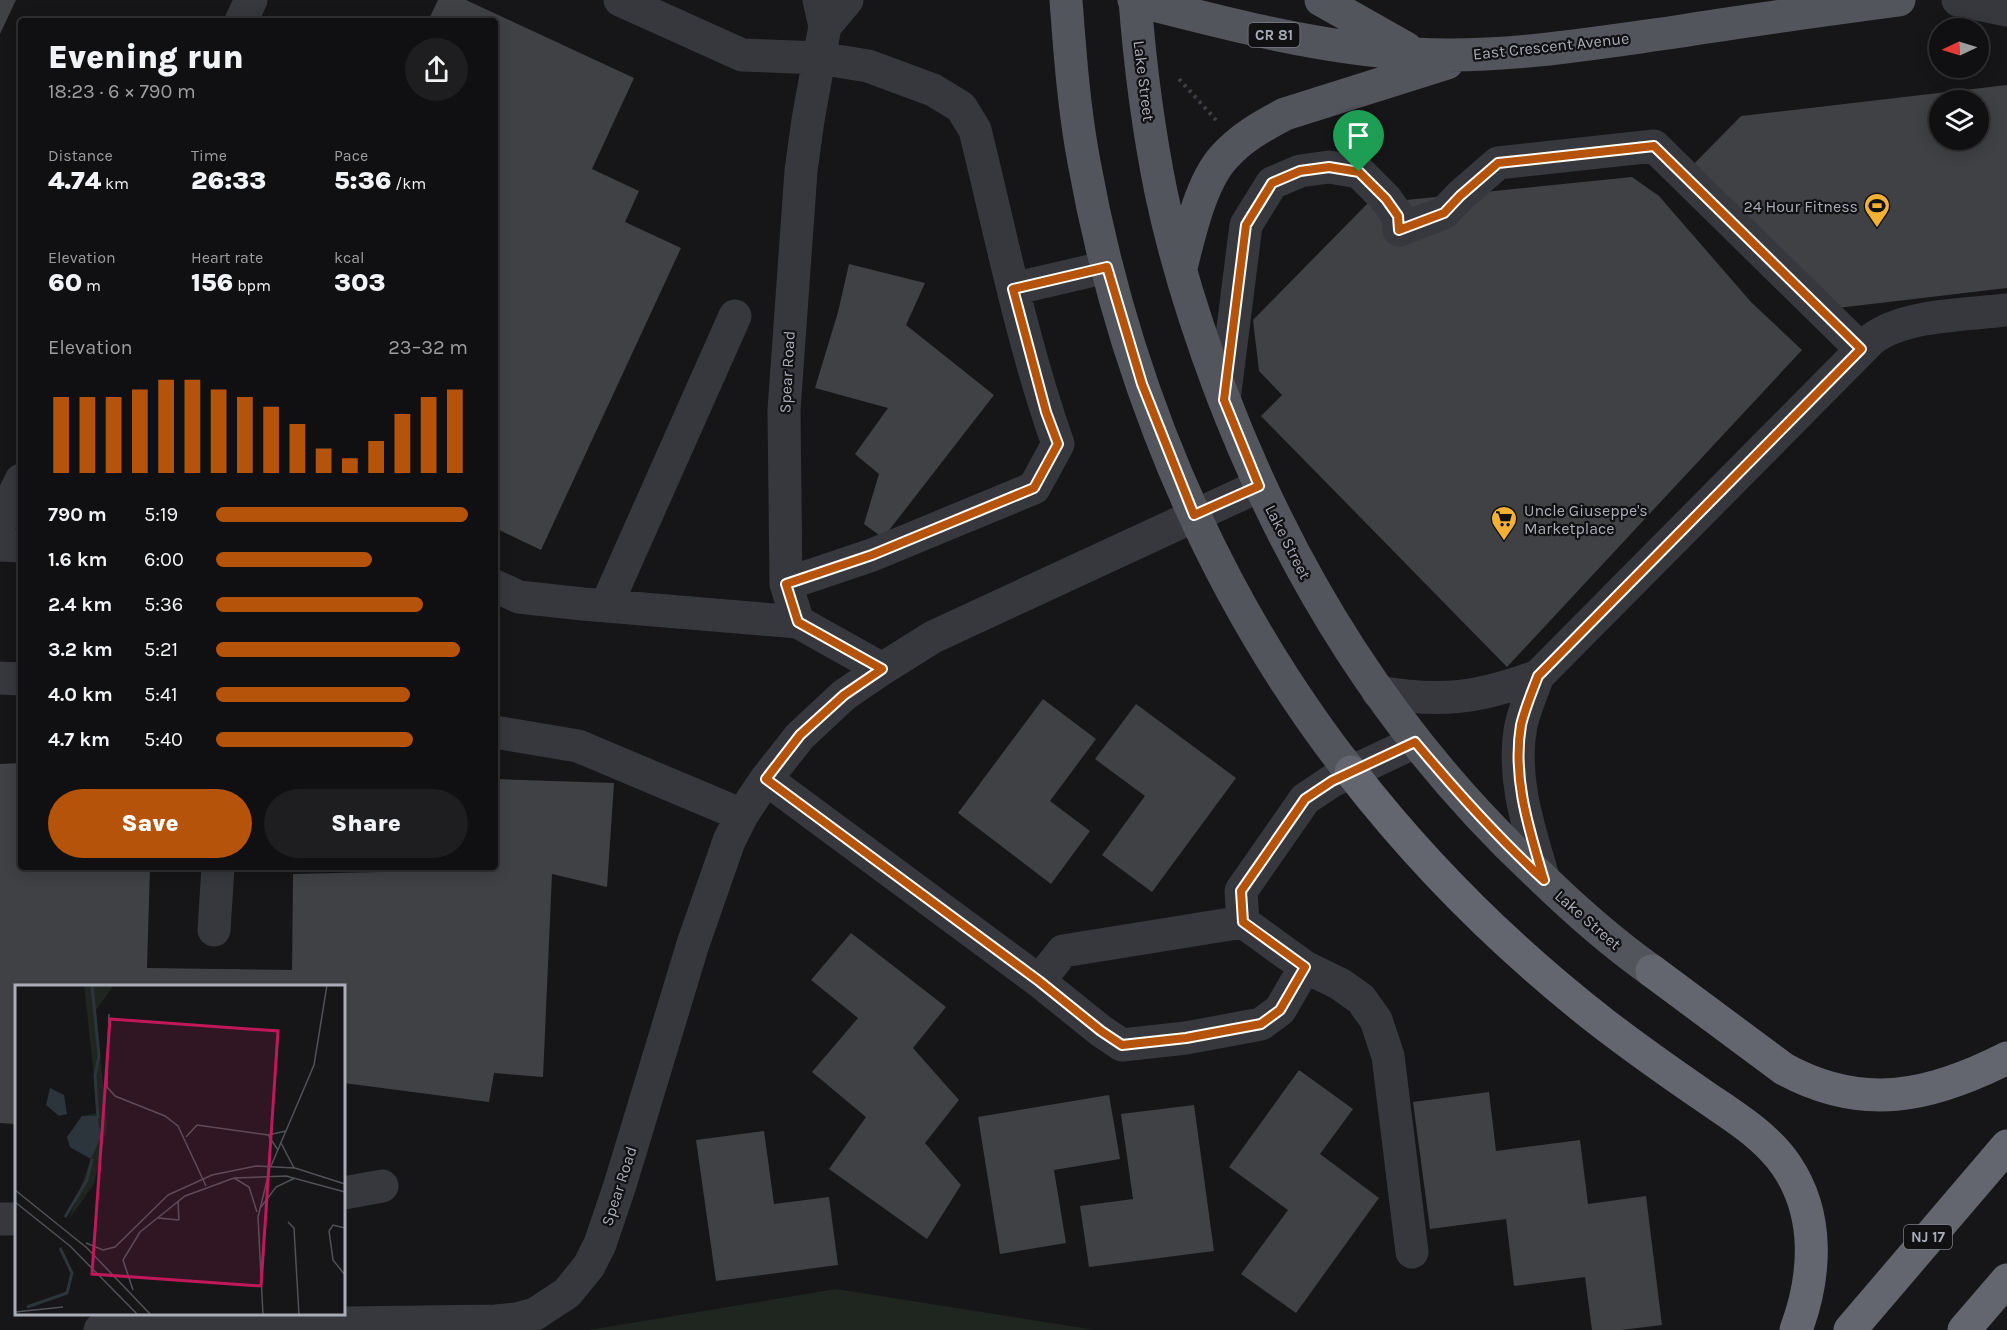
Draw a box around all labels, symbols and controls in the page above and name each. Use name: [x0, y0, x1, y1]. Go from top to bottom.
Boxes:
north arrow: [1929, 18, 1989, 78]
map controls: [1929, 18, 1989, 150]
road number: CR 81: [1248, 23, 1300, 47]
street label: East Crescent Avenue: [1472, 28, 1630, 64]
text: Evening run: [48, 38, 244, 76]
button: share: [405, 38, 468, 101]
street label: Lake Street: [1130, 40, 1158, 122]
text: 18:23 · 6 × 790 m: [48, 80, 196, 103]
button: layers: [1929, 90, 1989, 150]
pin: [1333, 110, 1384, 172]
icon: arrive: [1342, 119, 1375, 152]
text: Distance: [48, 146, 113, 165]
text: Time: [191, 146, 227, 165]
text: Pace: [334, 146, 368, 165]
text: 4.74: [48, 165, 101, 196]
text: 26:33: [191, 165, 266, 196]
text: 5:36: [334, 165, 391, 196]
text: km: [101, 174, 129, 193]
text: /km: [391, 174, 426, 193]
sports icon: 24 Hour Fitness: [1862, 191, 1892, 229]
place label: 24 Hour Fitness: [1743, 197, 1858, 216]
text: Elevation: [48, 248, 116, 267]
text: Heart rate: [191, 248, 263, 267]
text: kcal: [334, 248, 365, 267]
text: 60: [48, 267, 82, 298]
text: 156: [191, 267, 233, 298]
text: 303: [334, 267, 386, 298]
text: m: [82, 276, 101, 295]
text: bpm: [233, 276, 271, 295]
street label: Spear Road: [775, 330, 799, 414]
text: Elevation: [48, 336, 133, 359]
text: 23–32 m: [388, 336, 468, 359]
street label: Lake Street: [1261, 501, 1315, 583]
place label: Uncle Giuseppe's Marketplace: [1524, 501, 1648, 538]
text: 790 m: [48, 503, 107, 526]
text: 5:19: [144, 503, 178, 526]
supermarket icon: Uncle Giuseppe's Marketplace: [1489, 504, 1519, 542]
text: 1.6 km: [48, 548, 107, 571]
text: 6:00: [144, 548, 184, 571]
text: 2.4 km: [48, 593, 112, 616]
text: 5:36: [144, 593, 183, 616]
text: 3.2 km: [48, 638, 113, 661]
text: 5:21: [144, 638, 178, 661]
text: 4.0 km: [48, 683, 113, 706]
text: 5:41: [144, 683, 178, 706]
text: 4.7 km: [48, 728, 110, 751]
text: 5:40: [144, 728, 183, 751]
button: Save: [48, 789, 252, 858]
button: Share: [264, 789, 468, 858]
street label: Lake Street: [1551, 886, 1625, 954]
inset map: [15, 985, 345, 1315]
street label: Spear Road: [597, 1144, 641, 1228]
road number: NJ 17: [1904, 1225, 1952, 1249]

